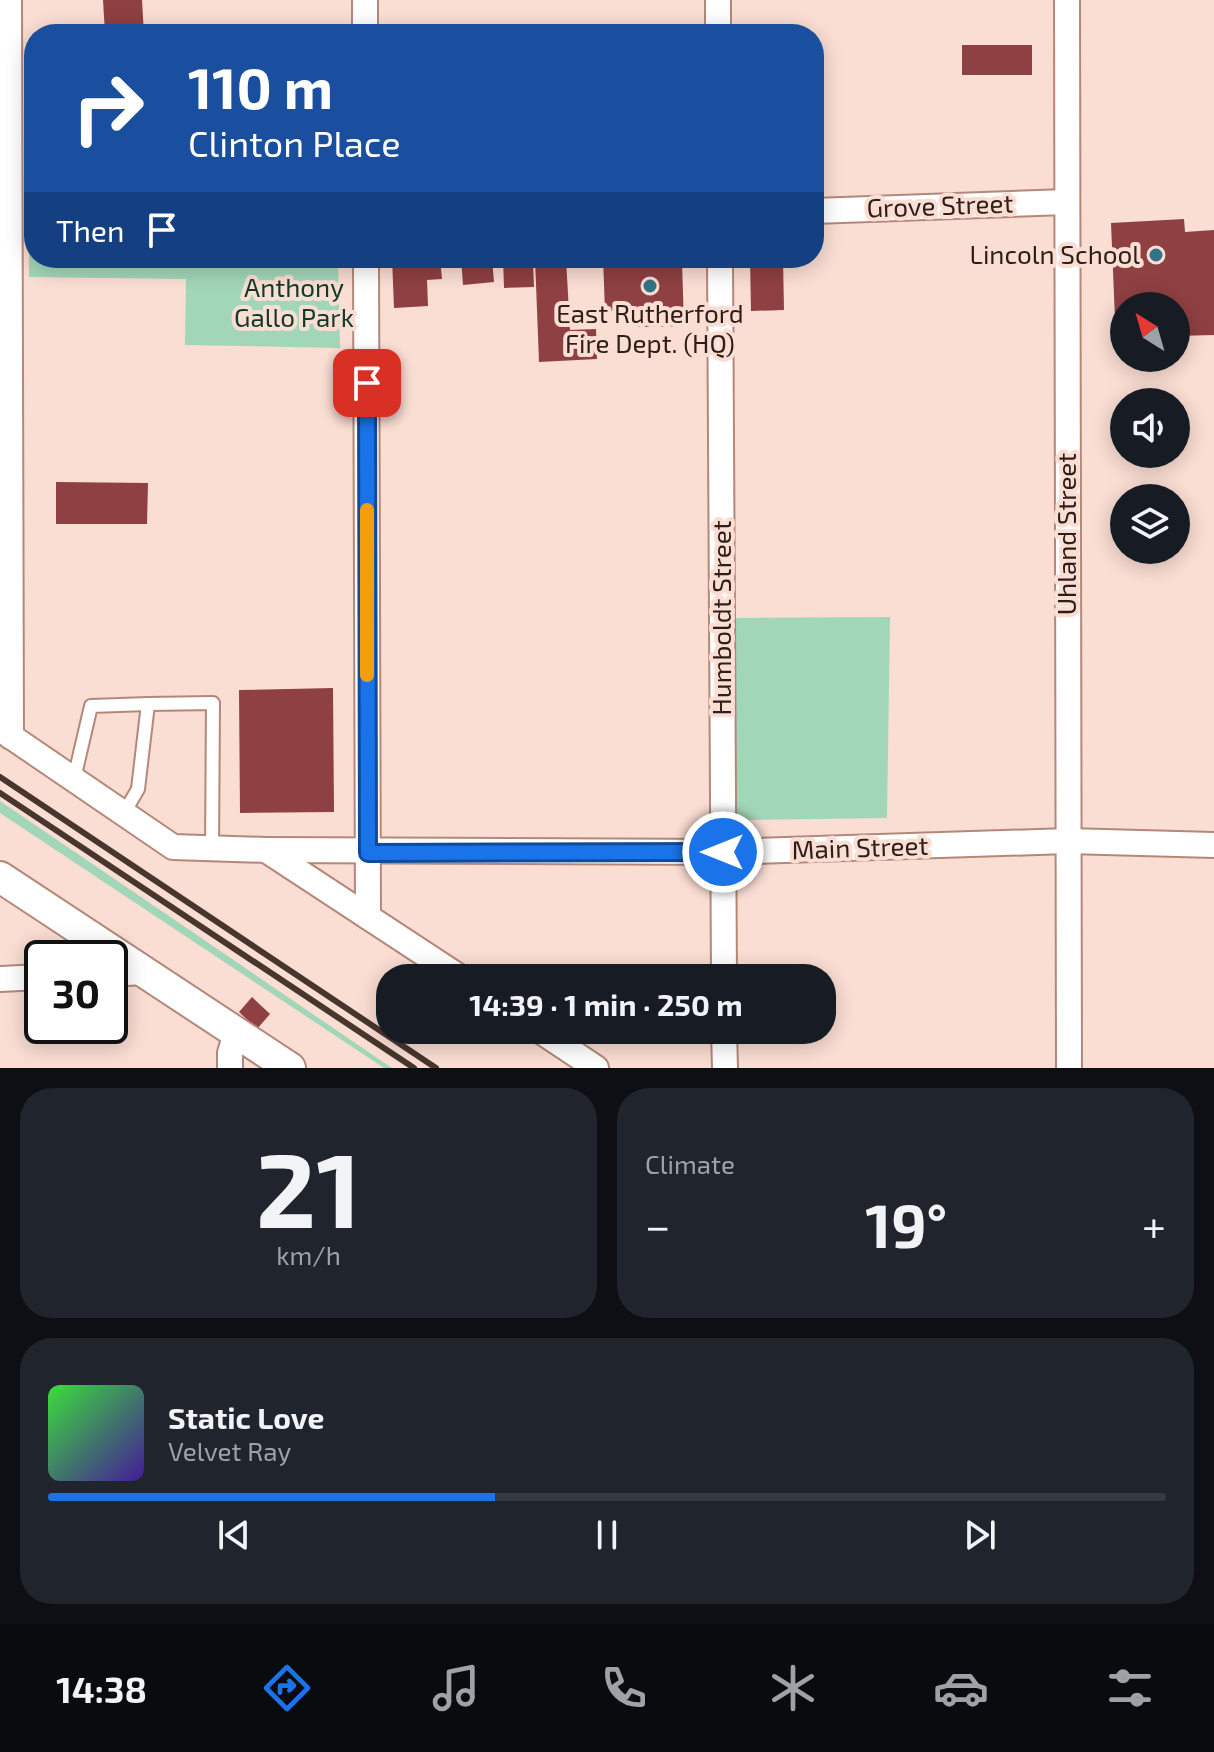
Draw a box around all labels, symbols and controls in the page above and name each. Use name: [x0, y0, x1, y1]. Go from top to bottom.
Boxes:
text: 110 m: [188, 53, 333, 120]
icon: right: [56, 56, 160, 160]
text: Clinton Place: [188, 121, 401, 164]
street label: Grove Street: [866, 186, 1014, 223]
icon: arrive: [140, 208, 184, 252]
text: Then: [56, 212, 124, 248]
place label: Lincoln School: [970, 238, 1140, 269]
marker: Lincoln School: [1147, 246, 1165, 264]
park label: Anthony Gallo Park: [234, 271, 354, 332]
marker: East Rutherford Fire Dept. (HQ): [641, 277, 659, 295]
north arrow: [1110, 292, 1190, 372]
map controls: [1110, 292, 1190, 564]
place label: East Rutherford Fire Dept. (HQ): [556, 297, 744, 358]
pin: [333, 349, 401, 417]
icon: arrive: [345, 361, 389, 405]
button: sound: [1110, 388, 1190, 468]
street label: Uhland Street: [1050, 453, 1081, 615]
button: layers: [1110, 484, 1190, 564]
street label: Humboldt Street: [705, 520, 736, 716]
position arrow: [681, 810, 765, 894]
street label: Main Street: [791, 829, 929, 864]
speed limit sign: 30: [24, 940, 128, 1044]
text: 14:39 · 1 min · 250 m: [469, 986, 743, 1022]
text: 21: [256, 1124, 361, 1249]
text: Climate: [645, 1148, 735, 1179]
text: 19°: [865, 1188, 947, 1260]
text: −: [645, 1198, 671, 1251]
text: +: [1142, 1198, 1166, 1251]
text: km/h: [276, 1239, 341, 1270]
text: Static Love: [168, 1399, 324, 1435]
text: Velvet Ray: [168, 1435, 291, 1466]
icon: previous: [212, 1513, 256, 1557]
icon: pause: [585, 1513, 629, 1557]
icon: next: [958, 1513, 1002, 1557]
icon: directions: [259, 1660, 315, 1716]
icon: music: [428, 1660, 484, 1716]
icon: phone: [596, 1660, 652, 1716]
icon: climate: [765, 1660, 821, 1716]
icon: car: [933, 1660, 989, 1716]
icon: filters: [1102, 1660, 1158, 1716]
text: 14:38: [56, 1667, 147, 1710]

